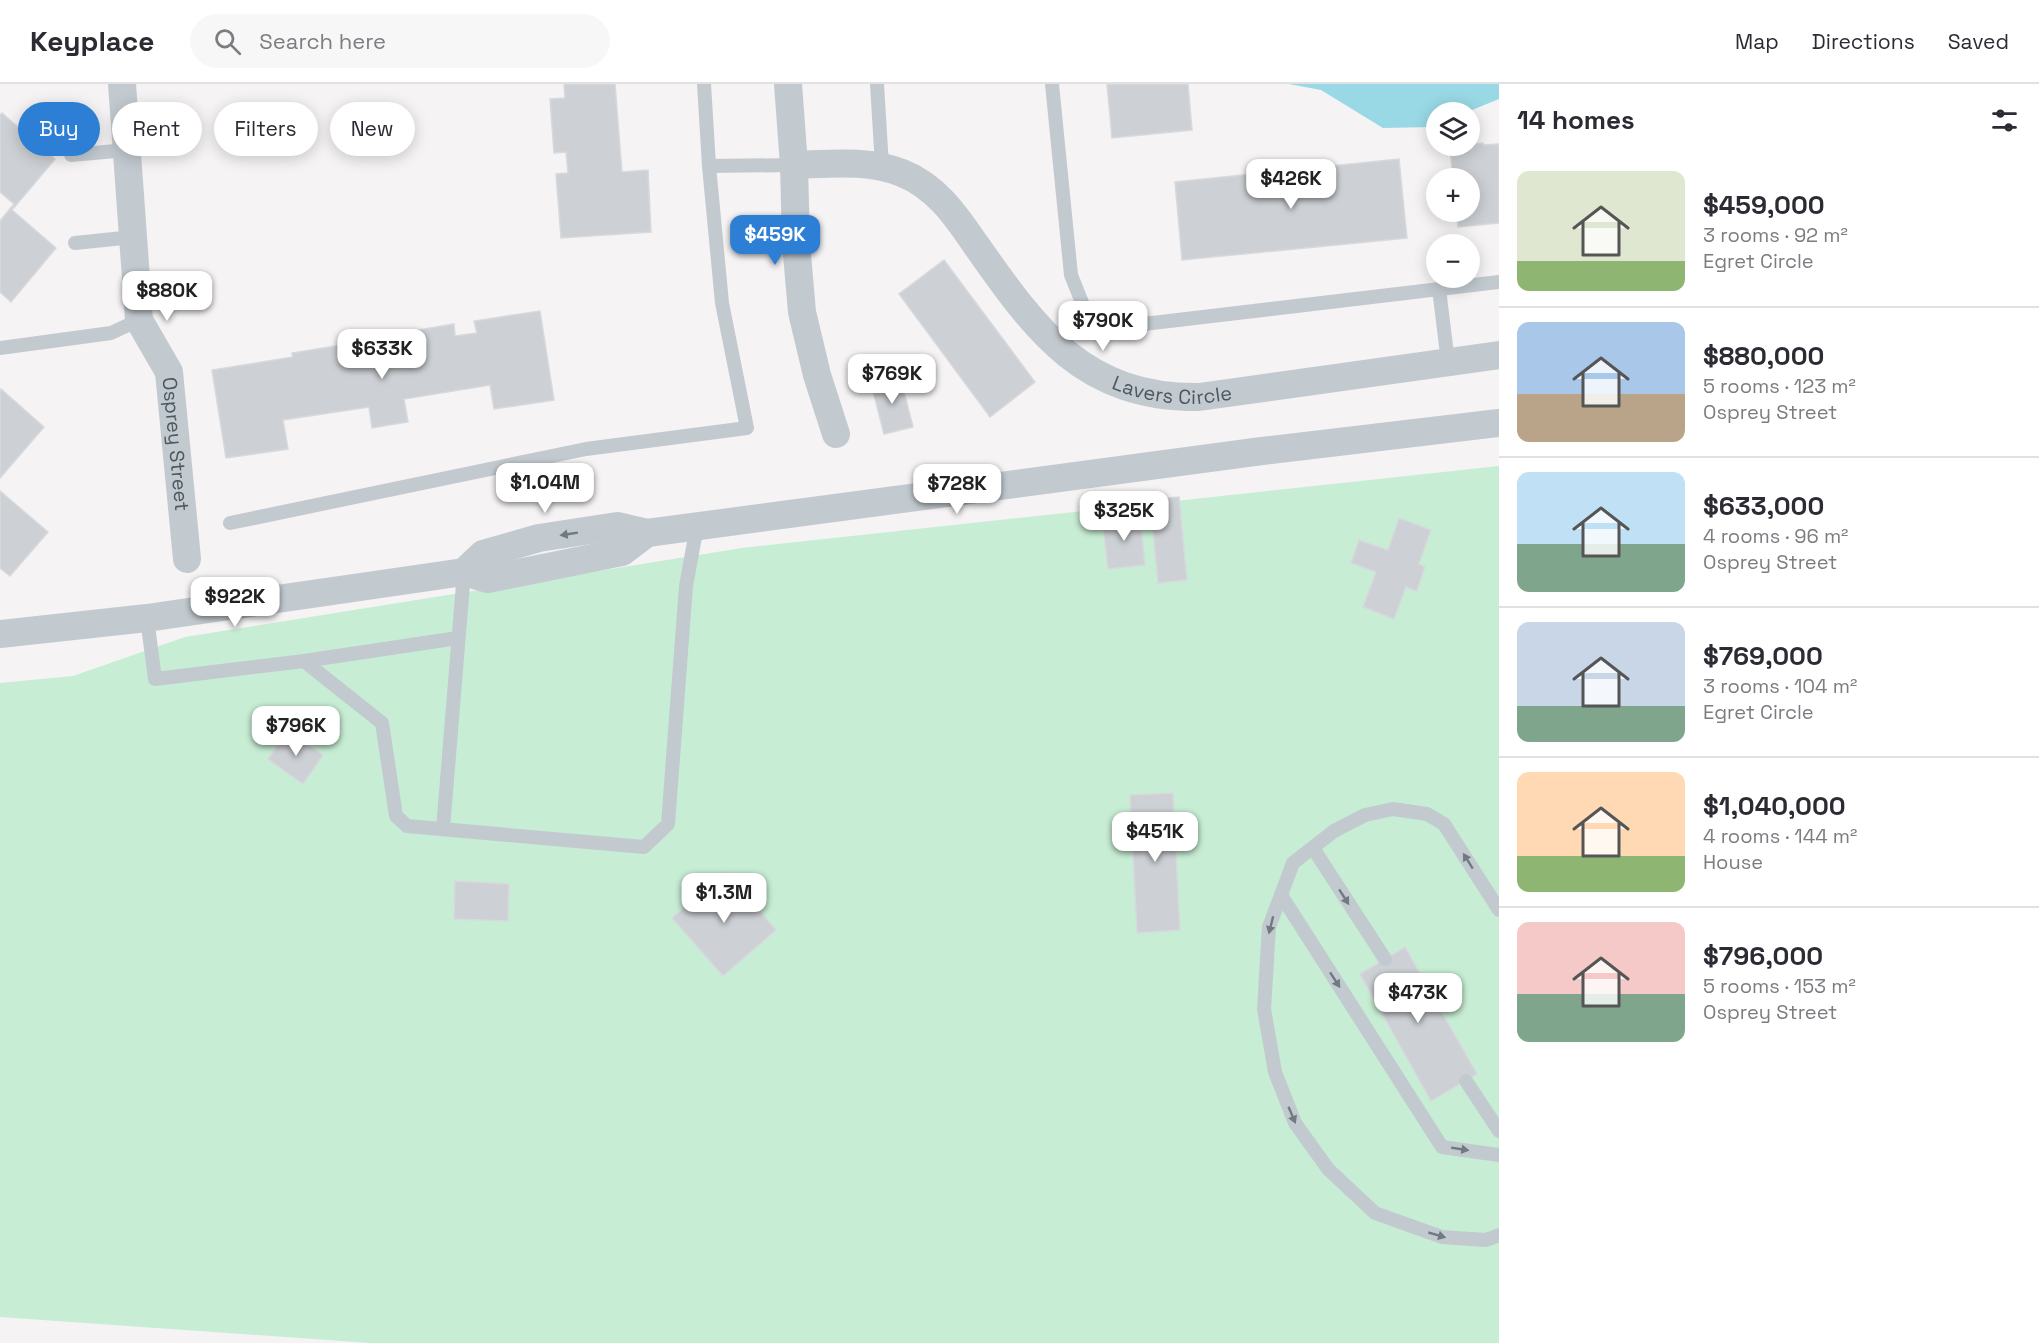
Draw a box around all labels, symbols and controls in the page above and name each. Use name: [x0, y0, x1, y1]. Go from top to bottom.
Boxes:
search box: [190, 14, 610, 68]
text: Keyplace: [30, 23, 154, 59]
icon: search: [211, 25, 244, 58]
text: Search here: [259, 27, 386, 55]
text: Map: [1735, 28, 1779, 55]
text: Directions: [1812, 28, 1915, 55]
text: Saved: [1948, 28, 2009, 55]
chip: Buy: [18, 102, 100, 156]
chip: Rent: [112, 102, 202, 156]
chip: Filters: [214, 102, 318, 156]
chip: New: [330, 102, 415, 156]
map controls: [1426, 102, 1480, 288]
button: layers: [1426, 102, 1480, 156]
text: 14 homes: [1517, 103, 1635, 137]
icon: filters: [1988, 104, 2021, 137]
pin: $426K: [1249, 159, 1333, 210]
text: $426K: [1260, 165, 1322, 191]
button: +: [1426, 168, 1480, 222]
text: $459,000: [1703, 188, 1825, 222]
icon: home: [1565, 195, 1637, 267]
pin: $459K: [733, 215, 817, 266]
text: $459K: [744, 221, 806, 247]
text: 3 rooms · 92 m²: [1703, 222, 1848, 248]
button: −: [1426, 234, 1480, 288]
text: Egret Circle: [1703, 248, 1814, 274]
pin: $880K: [125, 271, 209, 322]
text: $880K: [136, 277, 198, 303]
pin: $790K: [1061, 301, 1145, 352]
text: $790K: [1072, 307, 1134, 333]
pin: $633K: [340, 329, 424, 380]
text: $633K: [351, 335, 413, 361]
text: $880,000: [1703, 339, 1824, 373]
icon: home: [1565, 346, 1637, 418]
pin: $769K: [850, 354, 934, 405]
text: $769K: [862, 360, 922, 386]
street label: Lavers Circle: [1109, 370, 1234, 410]
text: 5 rooms · 123 m²: [1703, 373, 1856, 399]
street label: Osprey Street: [157, 376, 195, 512]
text: Osprey Street: [1703, 399, 1837, 425]
pin: $1.04M: [496, 463, 594, 514]
pin: $728K: [915, 464, 999, 515]
text: $1.04M: [510, 469, 580, 495]
text: $728K: [927, 470, 987, 496]
text: $633,000: [1703, 489, 1824, 523]
pin: $325K: [1082, 491, 1166, 542]
icon: home: [1565, 496, 1637, 568]
text: $325K: [1094, 497, 1154, 523]
text: 4 rooms · 96 m²: [1703, 523, 1848, 549]
one-way arrow: [559, 529, 578, 538]
text: Osprey Street: [1703, 549, 1837, 575]
pin: $922K: [193, 577, 277, 628]
text: $922K: [205, 583, 265, 609]
text: $769,000: [1703, 639, 1823, 673]
icon: home: [1565, 646, 1637, 718]
text: 3 rooms · 104 m²: [1703, 673, 1857, 699]
text: Egret Circle: [1703, 699, 1814, 725]
pin: $796K: [254, 706, 338, 757]
text: $796K: [266, 712, 326, 738]
text: $1,040,000: [1703, 789, 1846, 823]
icon: home: [1565, 796, 1637, 868]
pin: $451K: [1113, 812, 1197, 863]
text: $451K: [1126, 818, 1184, 844]
text: 4 rooms · 144 m²: [1703, 823, 1857, 849]
text: House: [1703, 849, 1763, 875]
one-way arrow: [1462, 853, 1473, 869]
pin: $1.3M: [682, 873, 766, 924]
text: $1.3M: [696, 879, 752, 905]
one-way arrow: [1339, 889, 1350, 905]
one-way arrow: [1266, 915, 1276, 934]
text: $796,000: [1703, 939, 1823, 973]
icon: home: [1565, 946, 1637, 1018]
one-way arrow: [1330, 972, 1341, 988]
pin: $473K: [1376, 973, 1460, 1024]
text: 5 rooms · 153 m²: [1703, 973, 1856, 999]
text: $473K: [1388, 979, 1448, 1005]
text: Osprey Street: [1703, 999, 1837, 1025]
one-way arrow: [1288, 1106, 1297, 1123]
one-way arrow: [1451, 1145, 1470, 1154]
one-way arrow: [1428, 1231, 1446, 1240]

